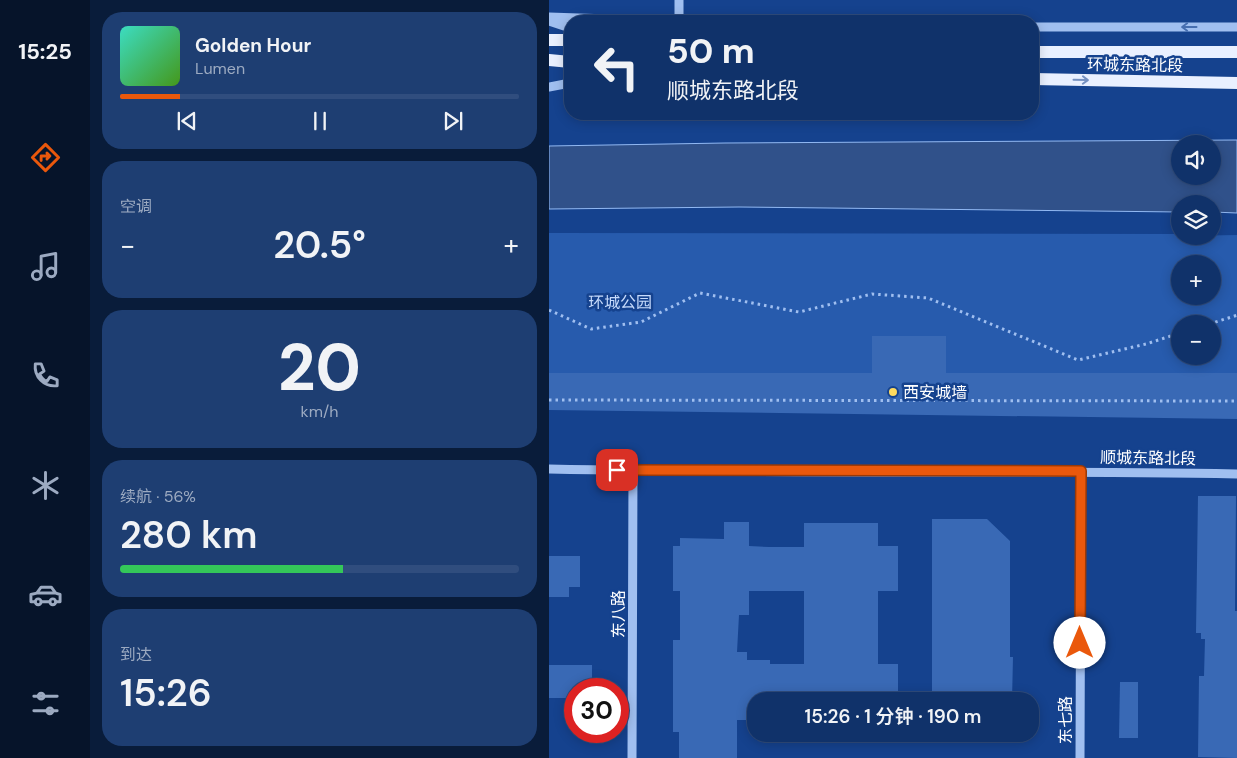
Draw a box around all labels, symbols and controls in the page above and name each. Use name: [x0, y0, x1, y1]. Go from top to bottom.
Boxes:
one-way arrow: [1181, 22, 1197, 32]
text: 50 m: [667, 28, 755, 74]
text: Golden Hour: [195, 33, 311, 58]
icon: left: [584, 35, 649, 100]
text: 15:25: [18, 37, 72, 66]
street label: 环城东路北段: [1087, 54, 1183, 76]
text: Lumen: [195, 58, 245, 79]
one-way arrow: [1073, 75, 1089, 85]
text: 顺城东路北段: [667, 76, 799, 105]
icon: previous: [173, 107, 201, 135]
icon: pause: [306, 107, 334, 135]
icon: next: [439, 107, 467, 135]
map controls: [1171, 135, 1221, 365]
button: sound: [1171, 135, 1221, 185]
icon: directions: [28, 140, 63, 175]
button: layers: [1171, 195, 1221, 245]
text: 空调: [120, 196, 152, 217]
text: 20.5°: [273, 220, 366, 270]
text: −: [120, 227, 135, 264]
text: +: [504, 227, 519, 264]
icon: music: [28, 249, 63, 284]
button: +: [1171, 255, 1221, 305]
park label: 环城公园: [588, 292, 652, 313]
button: −: [1171, 315, 1221, 365]
text: 20: [278, 326, 361, 410]
icon: phone: [28, 358, 63, 393]
place label: 西安城墙: [903, 382, 967, 403]
marker: 西安城墙: [887, 386, 899, 398]
text: km/h: [301, 401, 338, 422]
street label: 顺城东路北段: [1100, 447, 1196, 469]
pin: [596, 449, 638, 491]
icon: arrive: [603, 456, 631, 484]
icon: climate: [28, 468, 63, 503]
text: 续航 · 56%: [120, 486, 196, 507]
text: 280 km: [120, 510, 257, 560]
icon: car: [28, 577, 63, 612]
street label: 东八路: [608, 590, 629, 638]
position arrow: [1053, 616, 1105, 668]
text: 到达: [120, 644, 152, 665]
text: 15:26: [120, 668, 212, 718]
speed limit sign: 30: [564, 678, 629, 743]
icon: filters: [28, 686, 63, 721]
street label: 东七路: [1055, 696, 1076, 744]
text: 15:26 · 1 分钟 · 190 m: [805, 704, 981, 729]

